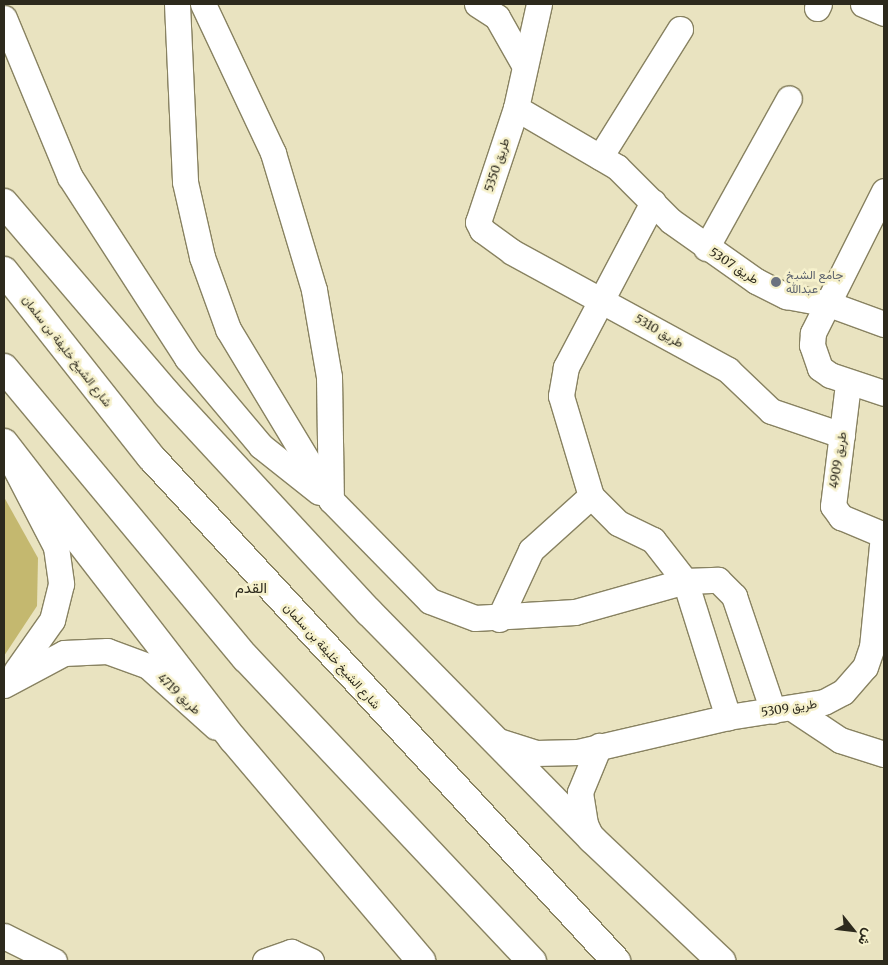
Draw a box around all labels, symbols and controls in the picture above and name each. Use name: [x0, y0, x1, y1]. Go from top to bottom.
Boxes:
street label: طريق 5350: [482, 136, 512, 194]
street label: طريق 5307: [707, 245, 761, 287]
place label: جامع الشيخ عبدالله: [786, 268, 843, 296]
marker: جامع الشيخ عبدالله: [770, 276, 782, 288]
street label: شارع الشيخ خليفة بن سلمان: [19, 293, 115, 409]
street label: طريق 5310: [632, 311, 686, 351]
street label: طريق 4909: [826, 431, 850, 489]
district label: القدم: [235, 579, 267, 597]
street label: شارع الشيخ خليفة بن سلمان: [281, 600, 383, 712]
street label: طريق 4719: [155, 671, 203, 717]
street label: طريق 5309: [760, 696, 818, 720]
north arrow: [828, 905, 878, 955]
text: ش: [854, 926, 878, 949]

